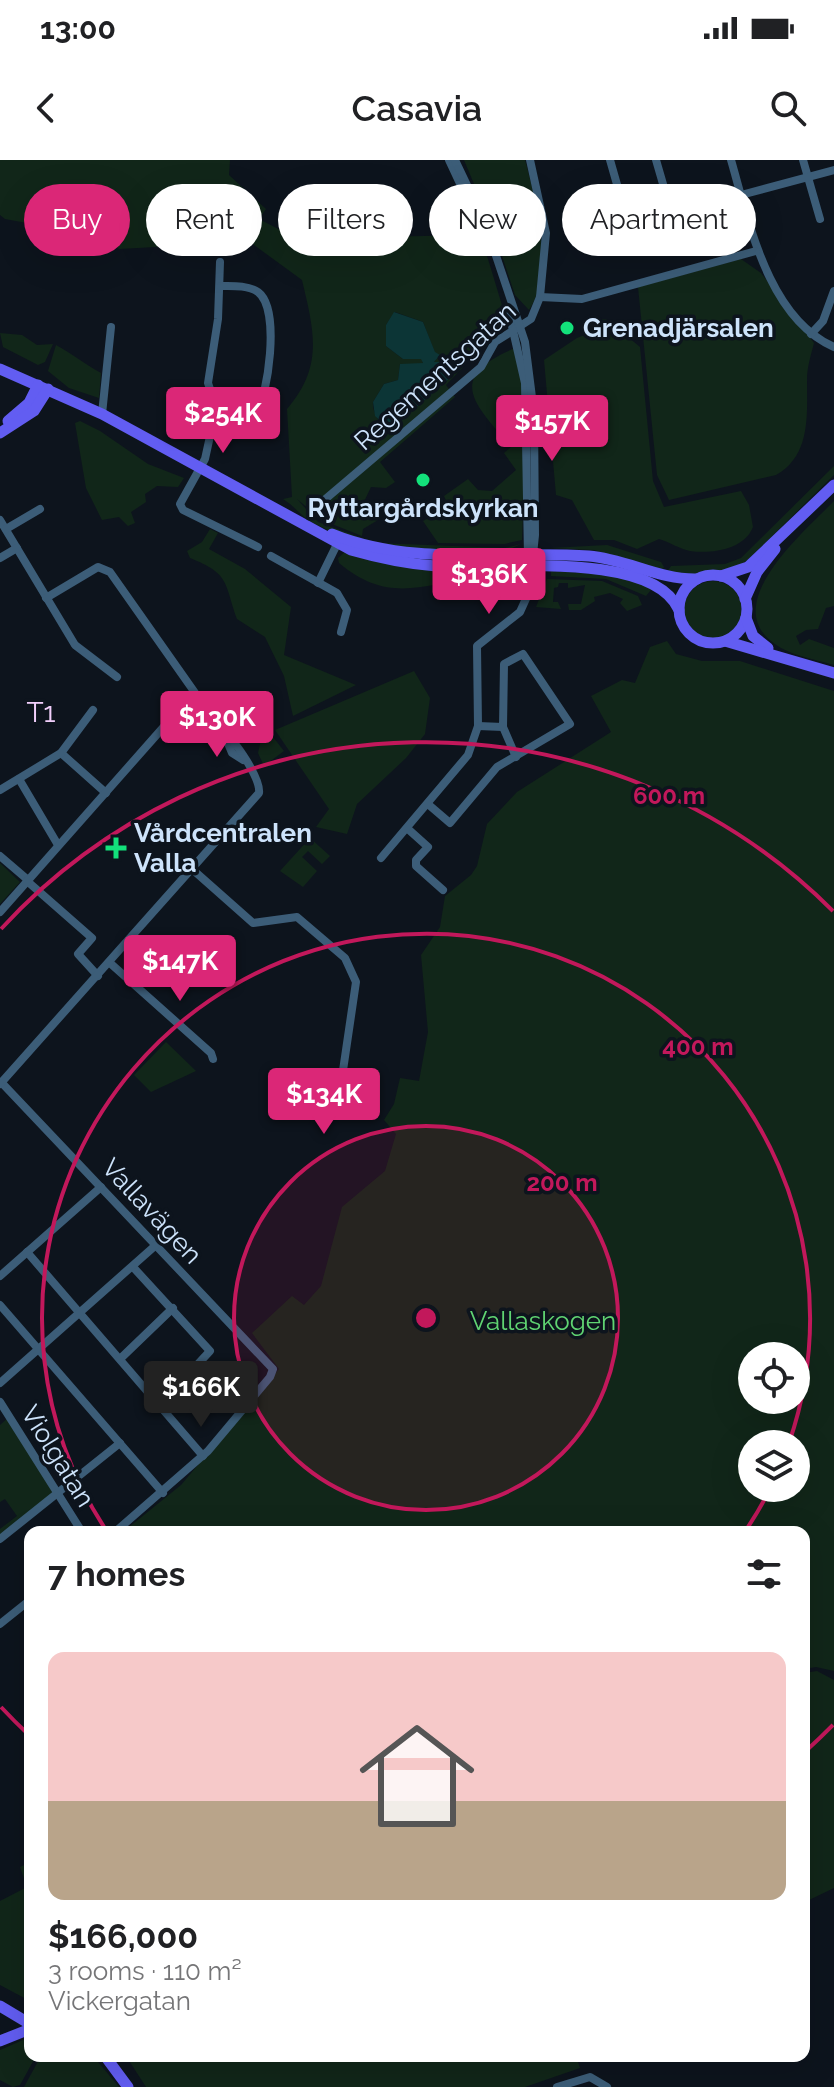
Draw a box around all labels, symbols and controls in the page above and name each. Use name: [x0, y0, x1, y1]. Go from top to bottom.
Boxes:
text: 13:00: [40, 11, 116, 46]
icon: back: [24, 86, 68, 130]
icon: search: [766, 86, 810, 130]
text: Casavia: [352, 87, 482, 129]
chip: Buy: [24, 184, 130, 256]
chip: Rent: [146, 184, 262, 256]
chip: Filters: [278, 184, 413, 256]
chip: New: [429, 184, 546, 256]
chip: Apartment: [562, 184, 756, 256]
street label: Regementsgatan: [348, 296, 522, 456]
place label: Grenadjärsalen: [583, 313, 774, 343]
marker: Grenadjärsalen: [558, 319, 576, 337]
pin: $254K: [167, 387, 279, 455]
pin: $157K: [496, 395, 608, 463]
text: $254K: [184, 398, 262, 428]
text: $157K: [514, 406, 590, 436]
marker: Ryttargårdskyrkan: [414, 471, 432, 489]
place label: Ryttargårdskyrkan: [307, 493, 539, 523]
pin: $136K: [433, 548, 545, 616]
text: $136K: [450, 559, 528, 589]
pin: $130K: [161, 691, 273, 759]
district label: T1: [26, 696, 58, 729]
text: $130K: [178, 702, 256, 732]
text: 600 m: [633, 781, 705, 810]
place label: Vårdcentralen Valla: [134, 818, 312, 878]
marker: Vårdcentralen Valla: [105, 837, 127, 859]
pin: $147K: [124, 935, 236, 1003]
text: $147K: [142, 946, 218, 976]
text: 400 m: [662, 1032, 734, 1061]
pin: $134K: [268, 1068, 380, 1136]
text: $134K: [286, 1079, 362, 1109]
street label: Vallavägen: [96, 1152, 208, 1270]
text: 200 m: [526, 1168, 598, 1197]
centre of rings: [412, 1304, 440, 1332]
park label: Vallaskogen: [470, 1306, 616, 1336]
map controls: [738, 1342, 810, 1502]
button: locate: [738, 1342, 810, 1414]
pin: $166K: [145, 1361, 257, 1429]
text: $166K: [162, 1372, 240, 1402]
street label: Violgatan: [15, 1400, 101, 1512]
button: layers: [738, 1430, 810, 1502]
icon: filters: [742, 1552, 786, 1596]
text: 7 homes: [48, 1554, 185, 1594]
icon: home: [345, 1704, 489, 1848]
text: $166,000: [48, 1916, 198, 1956]
text: 3 rooms · 110 m²: [48, 1956, 242, 1986]
text: Vickergatan: [48, 1986, 191, 2016]

